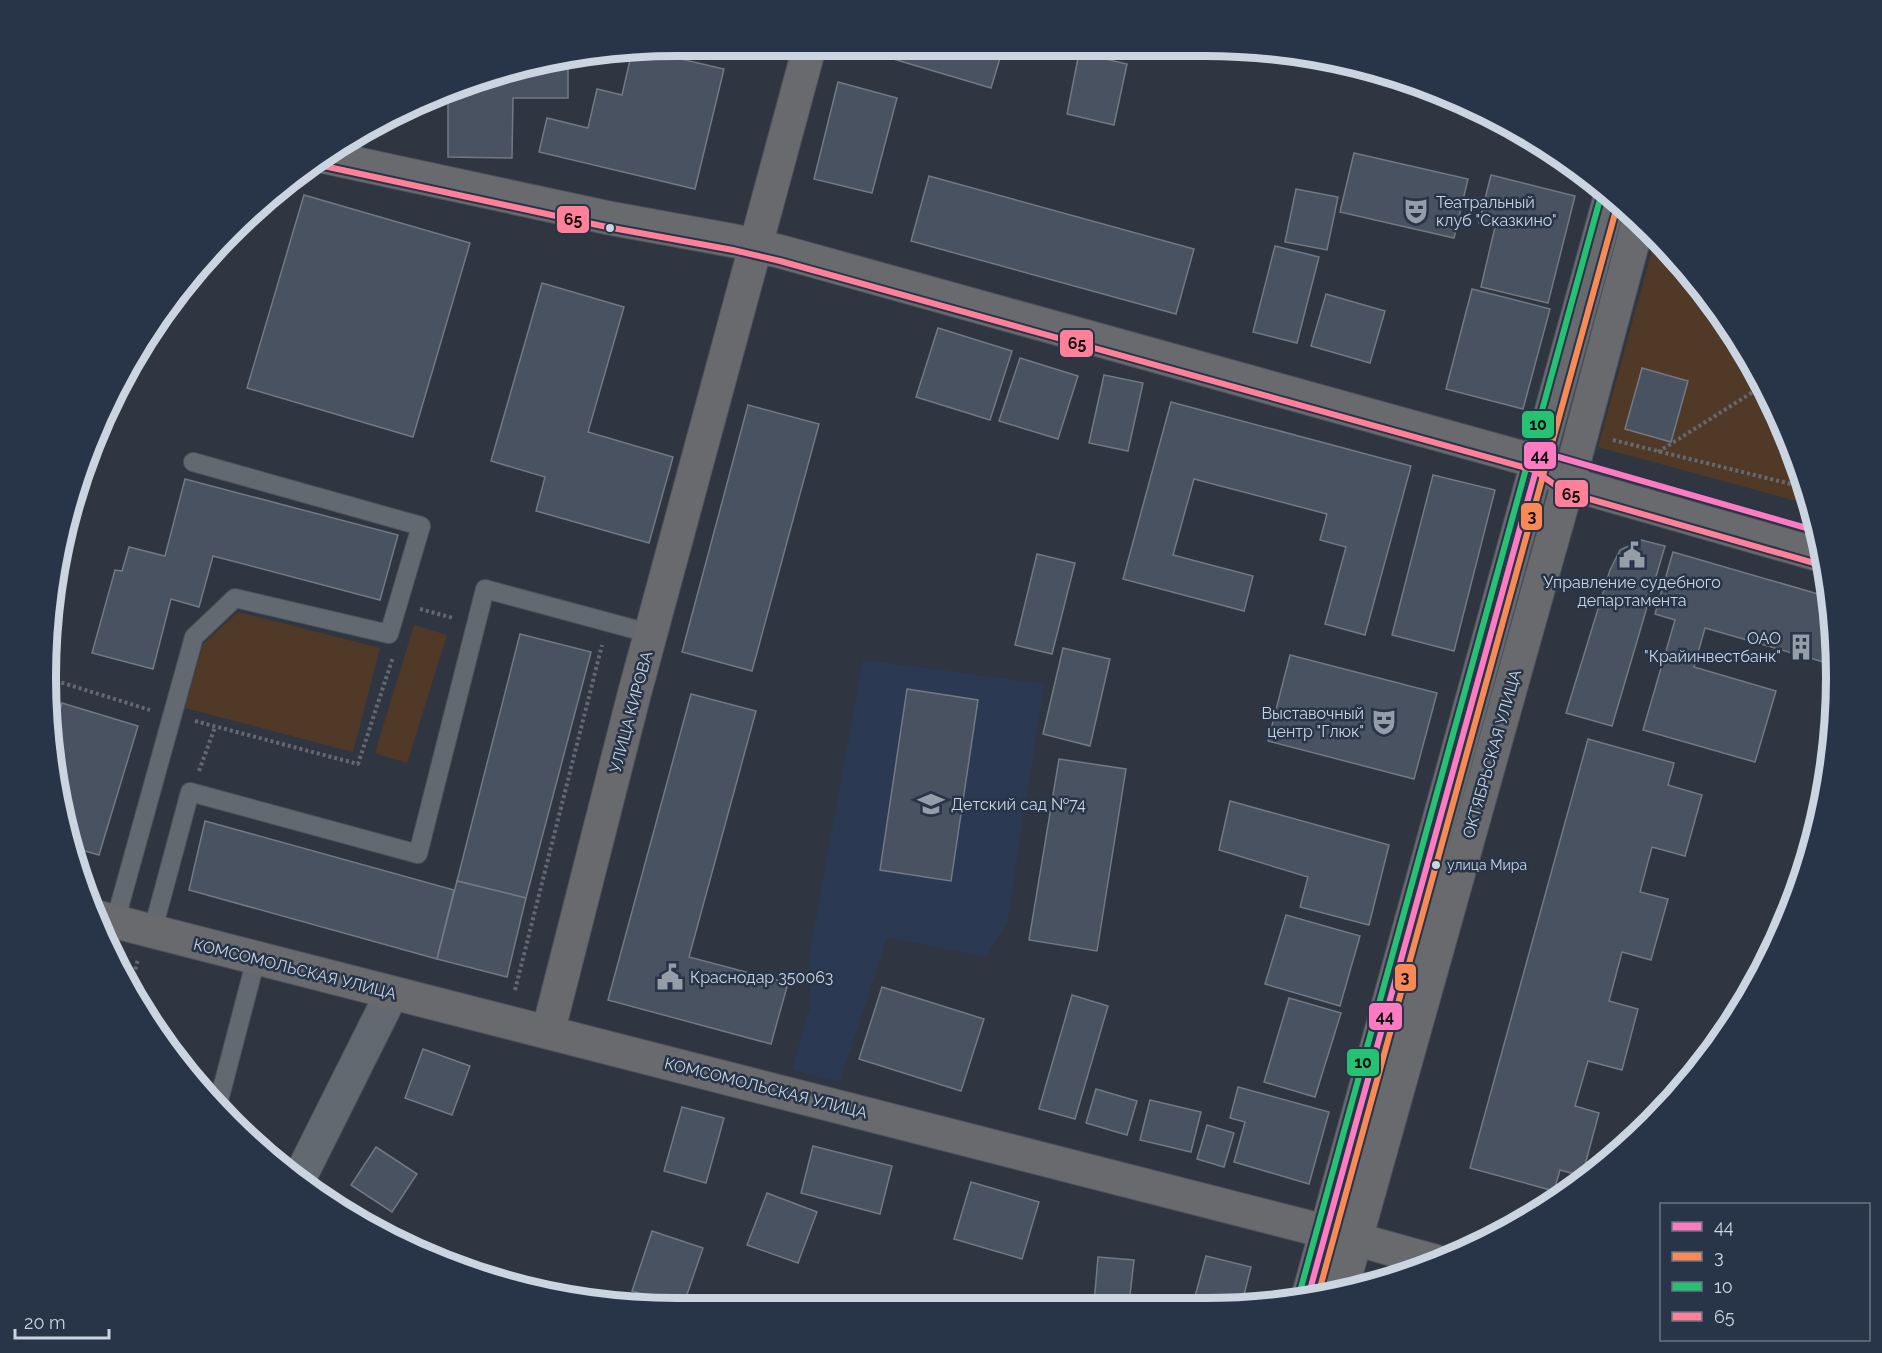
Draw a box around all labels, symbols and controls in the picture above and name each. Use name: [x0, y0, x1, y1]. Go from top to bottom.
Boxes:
place label: Театральный клуб "Сказкино": [1436, 193, 1557, 230]
theatre icon: Театральный клуб "Сказкино": [1401, 196, 1431, 226]
line badge: 65: [556, 205, 590, 234]
text: 65: [564, 210, 582, 229]
unlabelled marker: [604, 222, 616, 234]
line badge: 65: [1059, 329, 1094, 358]
text: 65: [1068, 334, 1086, 353]
line badge: 10: [1521, 410, 1555, 439]
text: 10: [1529, 415, 1547, 434]
line badge: 44: [1523, 441, 1557, 470]
text: 44: [1531, 446, 1549, 465]
line badge: 65: [1554, 479, 1589, 508]
text: 65: [1562, 485, 1580, 504]
line badge: 3: [1520, 502, 1543, 531]
text: 3: [1528, 507, 1537, 526]
public building icon: Управление судебного департамента: [1617, 540, 1647, 570]
place label: Управление судебного департамента: [1543, 573, 1721, 610]
place label: ОАО "Крайинвестбанк": [1644, 629, 1781, 666]
building icon: ОАО "Крайинвестбанк": [1786, 632, 1816, 662]
street label: УЛИЦА КИРОВА: [606, 649, 656, 775]
street label: ОКТЯБРЬСКАЯ УЛИЦА: [1459, 667, 1525, 840]
place label: Выставочный центр "Глюк": [1261, 704, 1364, 741]
theatre icon: Выставочный центр "Глюк": [1369, 707, 1399, 737]
school or university icon: Детский сад №74: [916, 789, 946, 819]
place label: Детский сад №74: [951, 795, 1086, 814]
place label: улица Мира: [1447, 857, 1527, 873]
marker: улица Мира: [1430, 859, 1442, 871]
street label: КОМСОМОЛЬСКАЯ УЛИЦА: [192, 935, 399, 1003]
public building icon: Краснодар 350063: [655, 962, 685, 992]
line badge: 3: [1394, 963, 1417, 992]
place label: Краснодар 350063: [690, 968, 833, 987]
text: 3: [1401, 968, 1410, 987]
line badge: 44: [1368, 1002, 1403, 1031]
text: 44: [1376, 1007, 1394, 1026]
line badge: 10: [1346, 1048, 1380, 1077]
text: 10: [1354, 1053, 1372, 1072]
street label: КОМСОМОЛЬСКАЯ УЛИЦА: [663, 1054, 870, 1122]
legend: [1660, 1203, 1870, 1341]
text: 44: [1714, 1216, 1734, 1237]
text: 3: [1714, 1246, 1724, 1267]
text: 10: [1714, 1276, 1733, 1297]
scale bar: [15, 1302, 110, 1340]
text: 65: [1714, 1306, 1735, 1327]
text: 20 m: [24, 1312, 66, 1333]

